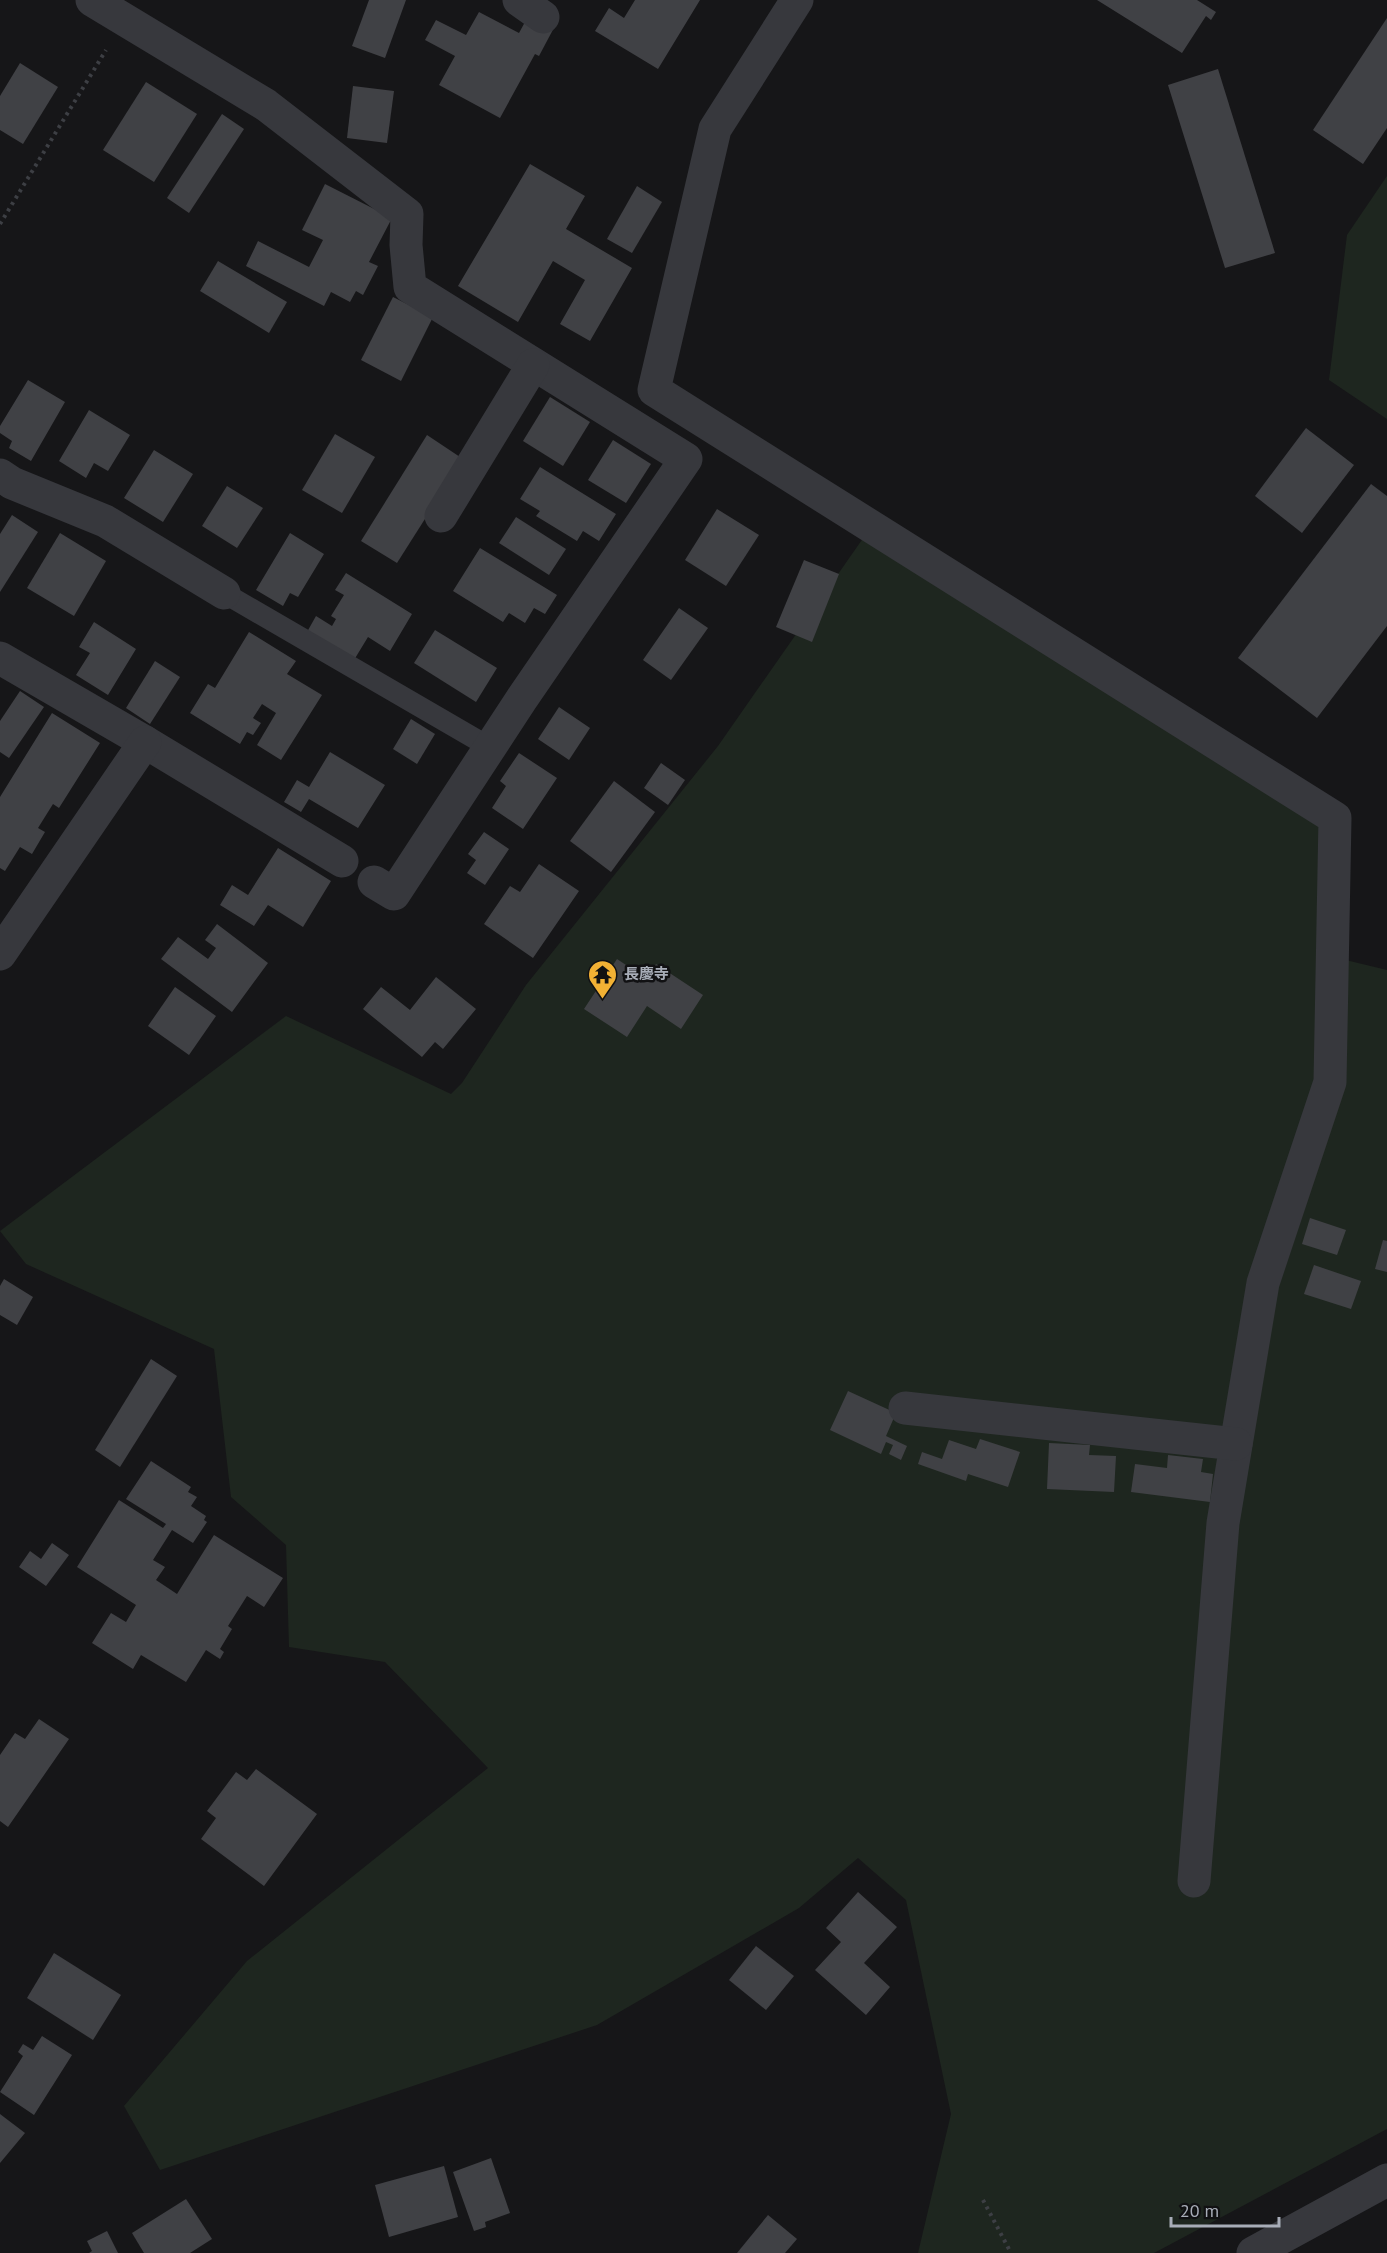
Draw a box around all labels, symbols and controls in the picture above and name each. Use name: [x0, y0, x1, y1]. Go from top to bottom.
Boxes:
temple icon: 長慶寺: [587, 958, 619, 1000]
place label: 長慶寺: [624, 964, 669, 983]
scale bar: [1171, 2190, 1279, 2228]
text: 20 m: [1180, 2199, 1219, 2222]

